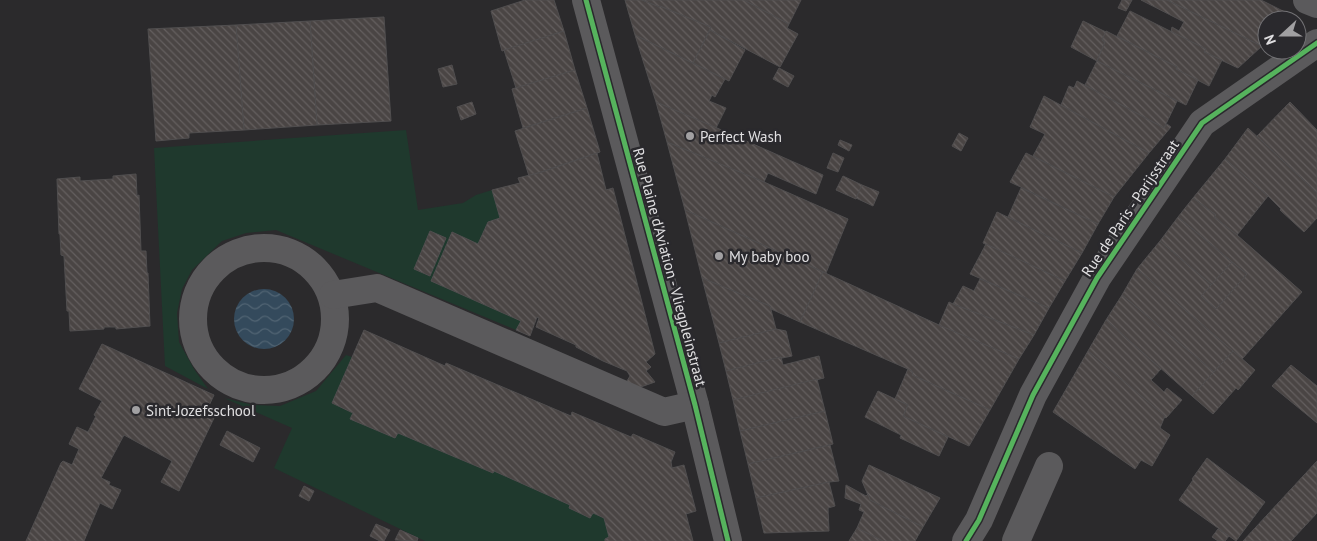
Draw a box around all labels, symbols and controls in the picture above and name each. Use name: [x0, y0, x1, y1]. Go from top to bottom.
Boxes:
north arrow: [1257, 10, 1307, 60]
text: N: [1260, 32, 1280, 47]
place label: Perfect Wash: [700, 127, 782, 146]
marker: Perfect Wash: [684, 130, 696, 142]
street label: Rue de Paris - Parijsstraat: [1077, 136, 1183, 280]
street label: Rue Plaine d'Aviation - Vliegpleinstraat: [629, 146, 711, 388]
place label: My baby boo: [729, 247, 809, 266]
marker: My baby boo: [713, 250, 725, 262]
place label: Sint-Jozefsschool: [146, 401, 256, 420]
marker: Sint-Jozefsschool: [130, 404, 142, 416]

